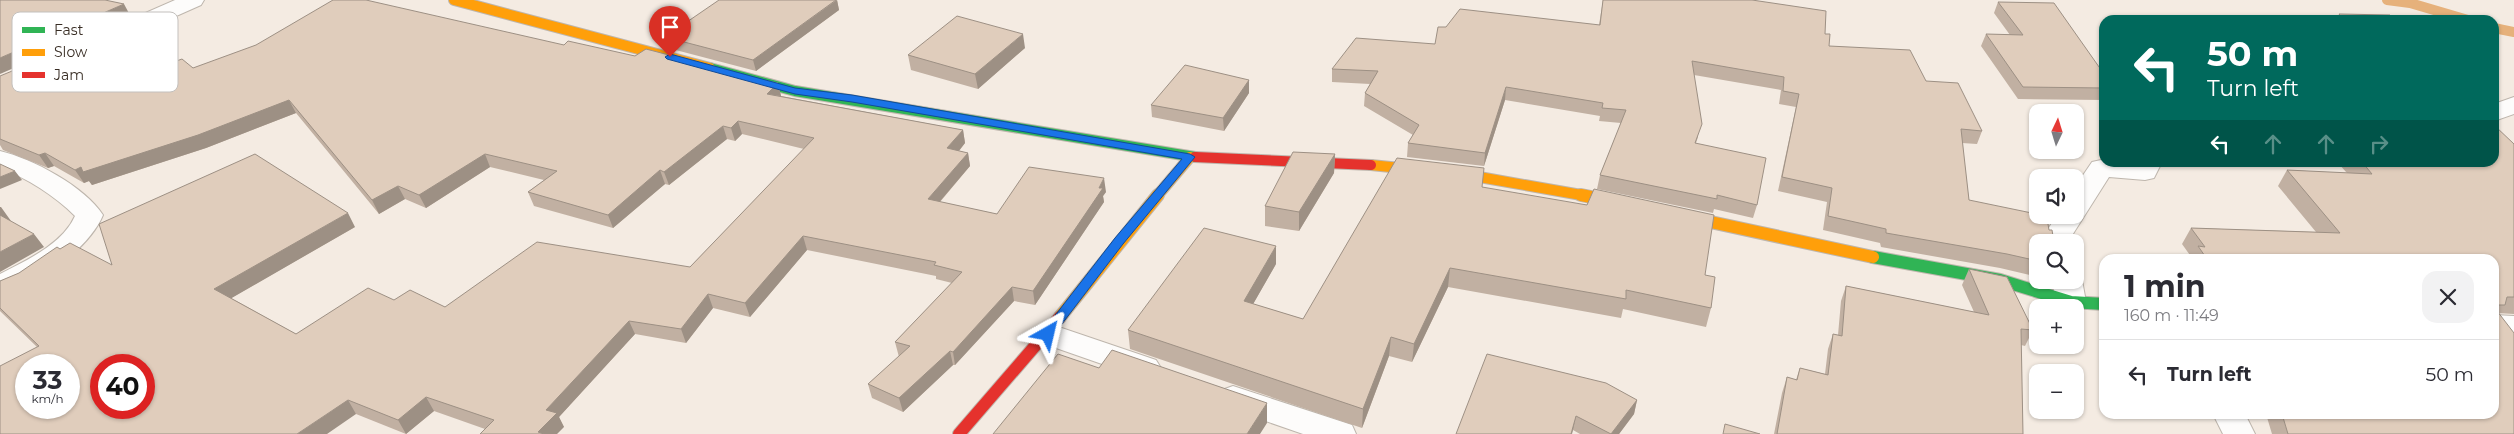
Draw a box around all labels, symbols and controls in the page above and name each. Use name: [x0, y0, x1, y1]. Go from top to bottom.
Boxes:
pin: [649, 6, 691, 57]
legend: [12, 12, 178, 92]
icon: arrive: [656, 13, 684, 41]
text: Fast: [54, 21, 84, 39]
text: 50 m: [2207, 32, 2298, 75]
icon: left: [2124, 35, 2189, 100]
text: Slow: [54, 43, 88, 61]
text: Jam: [53, 66, 84, 84]
text: Turn left: [2207, 75, 2299, 102]
north arrow: [2029, 104, 2084, 159]
map controls: [2029, 104, 2084, 419]
icon: left: [2206, 130, 2234, 158]
icon: ahead: [2259, 130, 2287, 158]
icon: ahead: [2312, 130, 2340, 158]
icon: right: [2365, 130, 2393, 158]
button: sound: [2029, 169, 2084, 224]
button: search: [2029, 234, 2084, 289]
text: 1 min: [2124, 268, 2205, 305]
button: close: [2422, 271, 2474, 323]
button: +: [2029, 299, 2084, 354]
text: 160 m · 11:49: [2124, 306, 2219, 325]
position arrow: [1021, 307, 1073, 359]
speed limit sign: 40: [90, 354, 155, 419]
icon: left: [2124, 361, 2152, 389]
text: Turn left: [2167, 363, 2252, 386]
text: 50 m: [2426, 363, 2474, 386]
button: −: [2029, 364, 2084, 419]
text: 33: [33, 365, 62, 395]
text: km/h: [31, 391, 64, 406]

